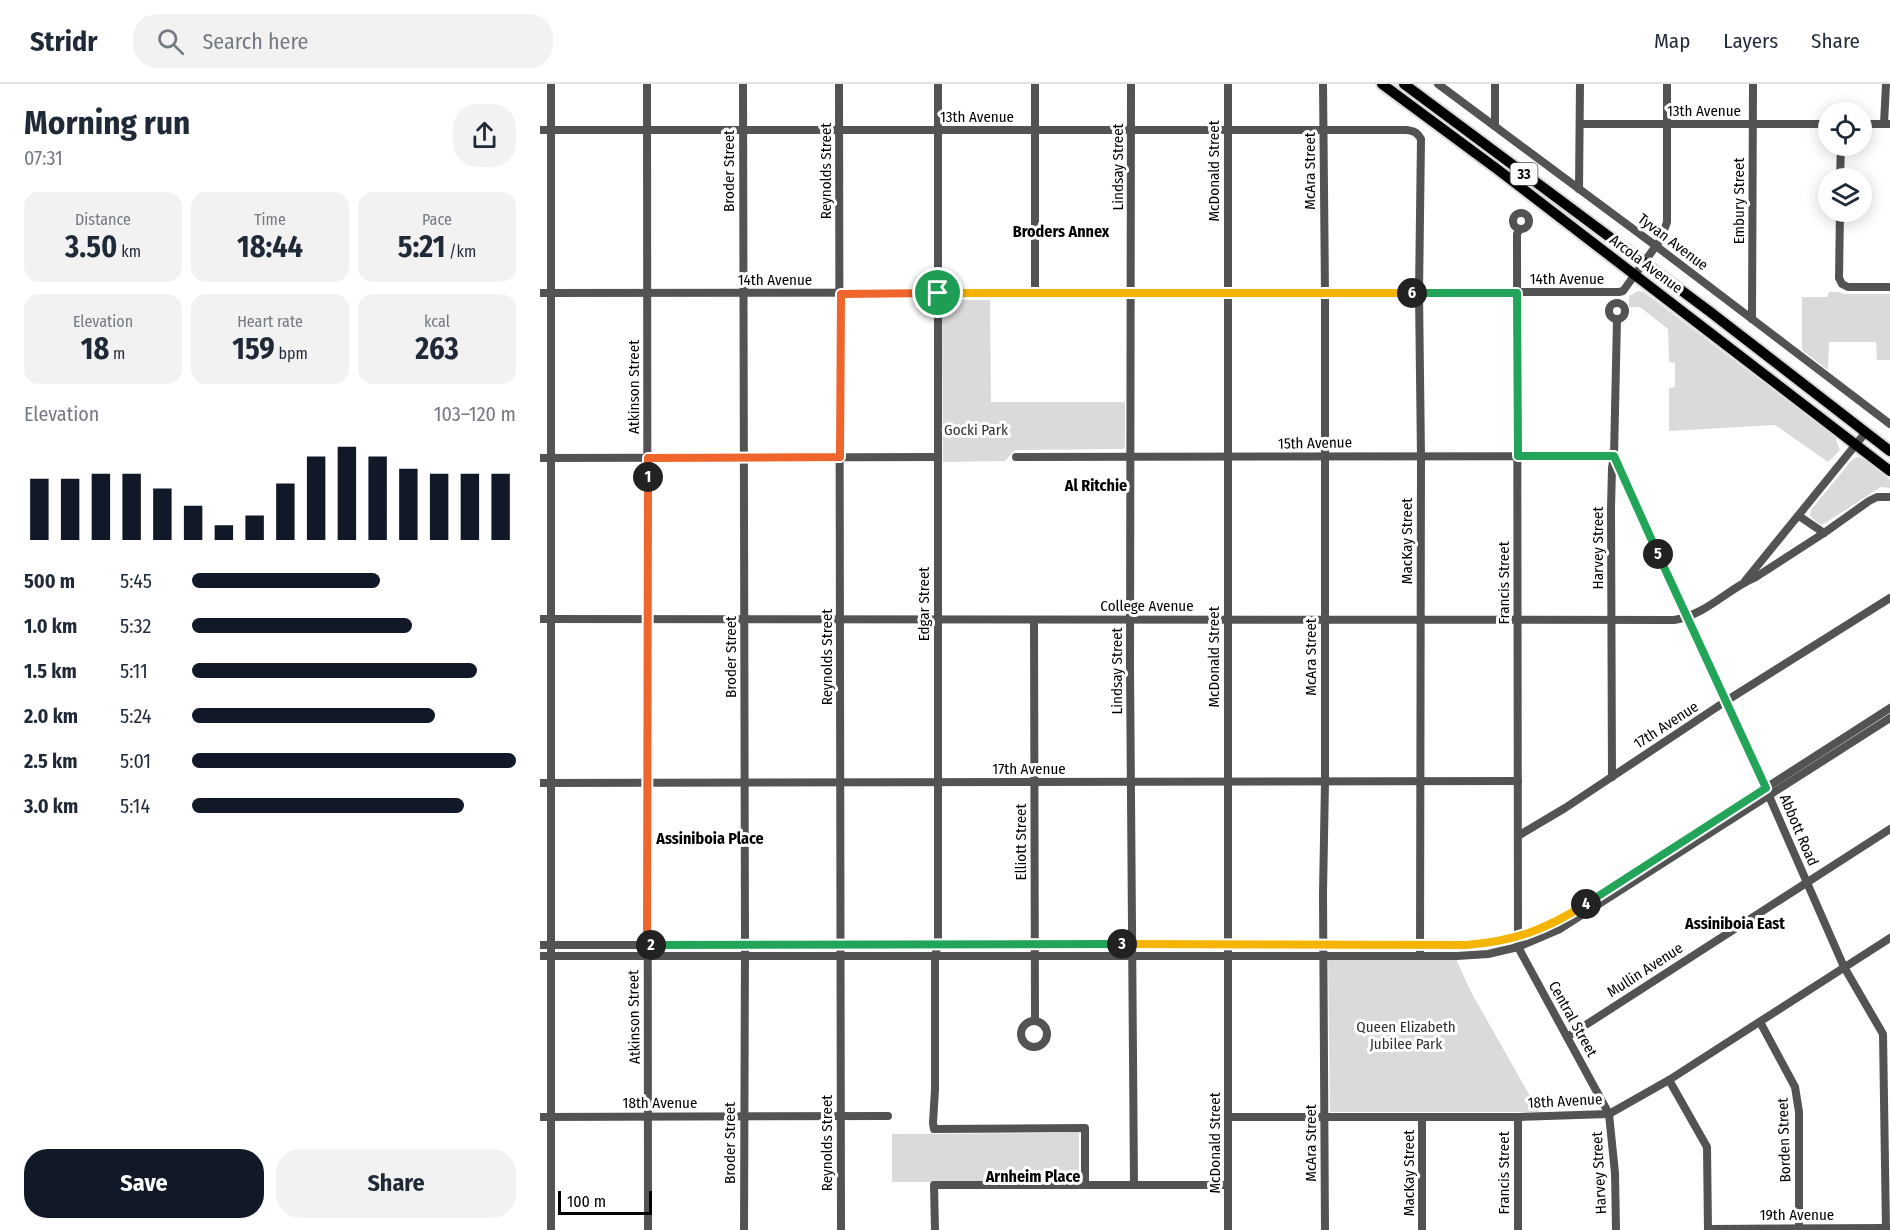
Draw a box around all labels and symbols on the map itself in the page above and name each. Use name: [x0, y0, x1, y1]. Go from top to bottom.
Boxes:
street label: 13th Avenue: [1667, 102, 1741, 120]
street label: 13th Avenue: [940, 108, 1014, 126]
street label: McDonald Street: [1205, 120, 1223, 222]
street label: Reynolds Street: [817, 123, 835, 219]
street label: Lindsay Street: [1109, 123, 1127, 210]
street label: Broder Street: [720, 130, 738, 212]
street label: McAra Street: [1301, 132, 1319, 210]
street label: Embury Street: [1730, 158, 1748, 244]
road number: 33: [1510, 163, 1538, 185]
street label: Tyvan Avenue: [1634, 210, 1712, 274]
district label: Broders Annex: [1013, 222, 1110, 241]
street label: Arcola Avenue: [1606, 231, 1686, 297]
pin: [912, 267, 963, 318]
street label: 14th Avenue: [1530, 270, 1604, 288]
street label: 14th Avenue: [738, 271, 812, 289]
pin: 6: [1397, 278, 1427, 308]
street label: Atkinson Street: [625, 340, 643, 434]
park label: Gocki Park: [944, 421, 1008, 439]
street label: 15th Avenue: [1278, 433, 1352, 453]
pin: 1: [633, 462, 663, 492]
district label: Al Ritchie: [1064, 476, 1127, 495]
street label: MacKay Street: [1398, 498, 1416, 584]
street label: Harvey Street: [1589, 507, 1607, 589]
pin: 5: [1643, 539, 1673, 569]
street label: Francis Street: [1495, 541, 1513, 625]
street label: Edgar Street: [915, 567, 933, 641]
street label: College Avenue: [1100, 597, 1194, 615]
street label: McDonald Street: [1205, 606, 1223, 708]
street label: Reynolds Street: [818, 609, 836, 705]
street label: Broder Street: [722, 616, 740, 698]
street label: McAra Street: [1302, 618, 1320, 696]
street label: Lindsay Street: [1108, 627, 1126, 714]
street label: 17th Avenue: [1630, 697, 1702, 753]
street label: 17th Avenue: [992, 760, 1066, 778]
street label: Abbott Road: [1776, 791, 1822, 869]
street label: Elliott Street: [1012, 804, 1030, 880]
district label: Assiniboia Place: [655, 829, 764, 848]
pin: 4: [1571, 889, 1601, 919]
district label: Assiniboia East: [1684, 914, 1785, 933]
pin: 3: [1107, 929, 1137, 959]
pin: 2: [636, 930, 666, 960]
street label: Mullin Avenue: [1604, 939, 1686, 1001]
street label: Atkinson Street: [624, 970, 644, 1064]
street label: Central Street: [1545, 978, 1601, 1060]
park label: Queen Elizabeth Jubilee Park: [1356, 1018, 1456, 1053]
street label: 18th Avenue: [1527, 1090, 1603, 1112]
street label: McDonald Street: [1206, 1092, 1224, 1194]
street label: 18th Avenue: [623, 1094, 697, 1112]
street label: Reynolds Street: [818, 1095, 836, 1191]
street label: Borden Street: [1774, 1097, 1794, 1183]
street label: Broder Street: [721, 1102, 739, 1184]
street label: McAra Street: [1302, 1104, 1320, 1182]
street label: MacKay Street: [1400, 1130, 1418, 1216]
street label: Francis Street: [1495, 1131, 1513, 1215]
street label: Harvey Street: [1588, 1131, 1610, 1215]
district label: Arnheim Place: [985, 1167, 1080, 1186]
scale bar: [558, 1188, 652, 1216]
street label: 19th Avenue: [1760, 1206, 1834, 1224]

